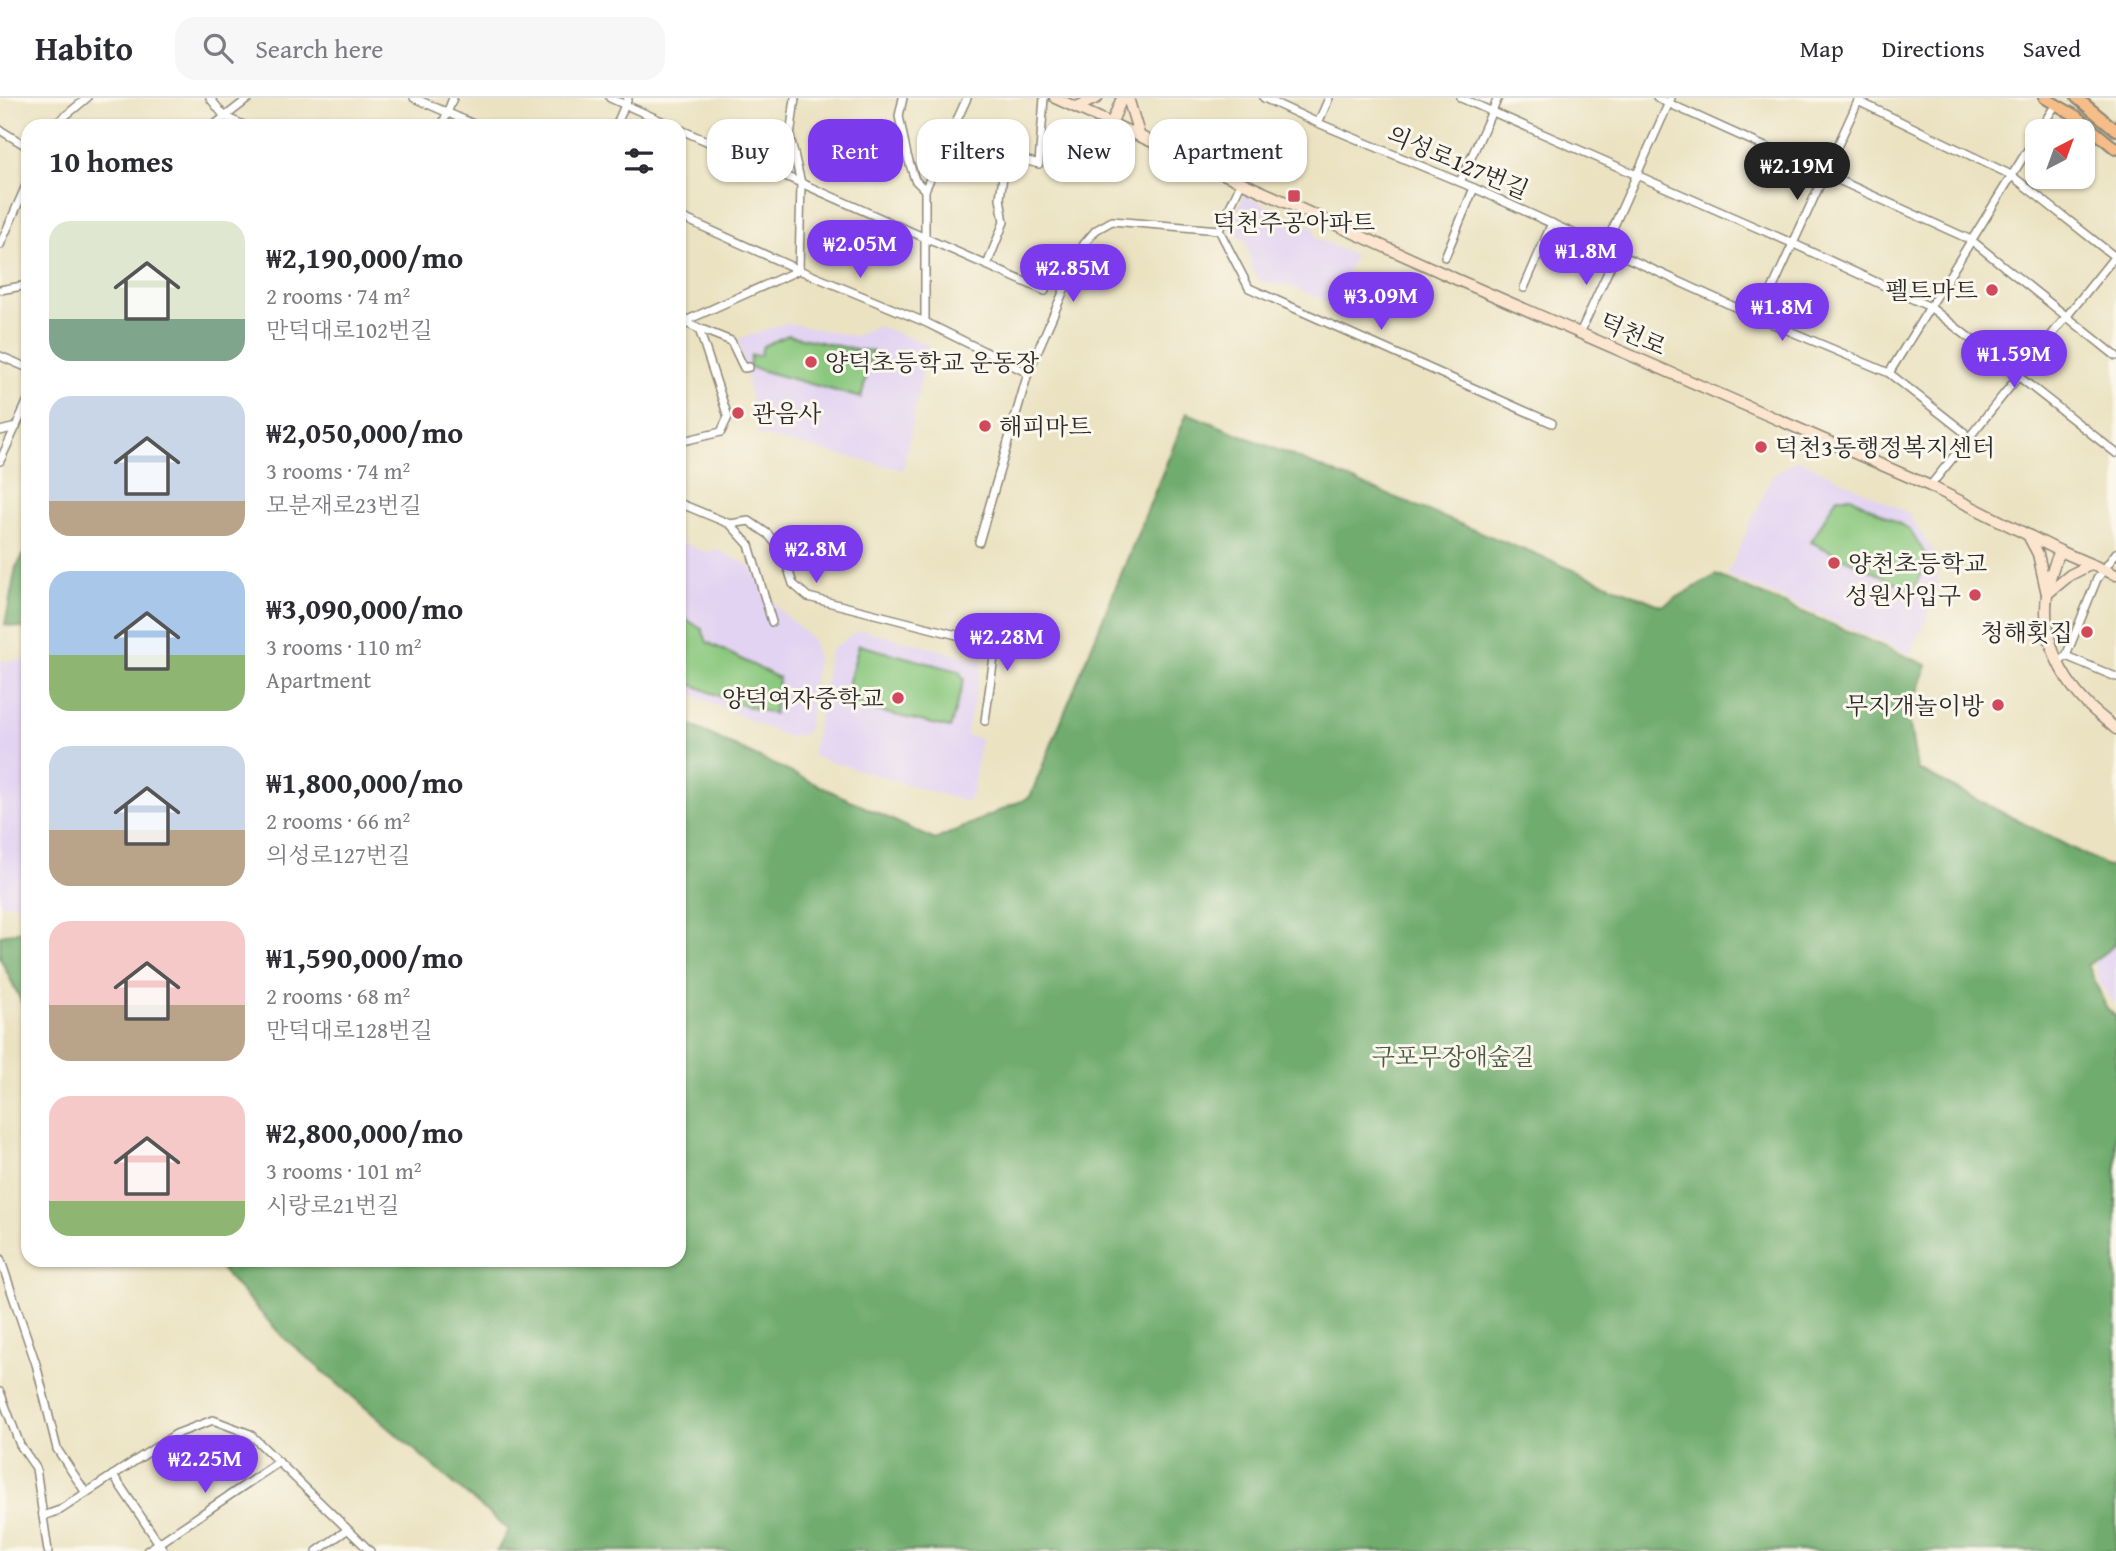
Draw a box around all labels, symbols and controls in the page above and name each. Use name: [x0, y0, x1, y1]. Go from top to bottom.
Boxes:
search box: [175, 17, 665, 80]
text: Habito: [35, 24, 133, 72]
icon: search: [199, 29, 237, 67]
text: Search here: [255, 29, 383, 68]
text: Map: [1800, 31, 1844, 66]
text: Directions: [1882, 31, 1985, 66]
text: Saved: [2023, 31, 2081, 66]
street label: 의성로127번길: [1382, 116, 1534, 208]
chip: Buy: [707, 119, 794, 182]
chip: Rent: [808, 119, 903, 182]
chip: Filters: [917, 119, 1029, 182]
chip: New: [1043, 119, 1135, 182]
chip: Apartment: [1149, 119, 1307, 182]
north arrow: [2025, 119, 2095, 189]
map controls: [2025, 119, 2095, 189]
text: 10 homes: [49, 139, 174, 183]
icon: filters: [620, 142, 658, 180]
pin: ₩2.19M: [1740, 142, 1854, 202]
text: ₩2.19M: [1760, 148, 1834, 181]
marker: 덕천주공아파트: [1286, 188, 1302, 204]
place label: 덕천주공아파트: [1213, 205, 1375, 240]
pin: ₩2.05M: [803, 220, 917, 280]
text: ₩2.05M: [823, 226, 897, 259]
pin: ₩1.8M: [1537, 228, 1635, 287]
text: ₩1.8M: [1555, 233, 1617, 266]
text: ₩2,190,000/mo: [266, 235, 463, 279]
pin: ₩2.85M: [1016, 244, 1130, 304]
icon: home: [105, 249, 189, 333]
text: ₩2.85M: [1036, 250, 1110, 283]
pin: ₩3.09M: [1324, 272, 1438, 332]
place label: 펠트마트: [1885, 273, 1978, 308]
text: ₩3.09M: [1344, 278, 1418, 311]
text: 2 rooms · 74 m²: [266, 279, 410, 312]
marker: 펠트마트: [1984, 282, 2000, 298]
pin: ₩1.8M: [1733, 284, 1831, 343]
text: ₩1.8M: [1751, 289, 1813, 322]
street label: 덕천로: [1594, 304, 1672, 364]
text: 만덕대로102번길: [266, 313, 433, 346]
pin: ₩1.59M: [1957, 330, 2071, 390]
text: ₩1.59M: [1977, 336, 2051, 369]
place label: 양덕초등학교 운동장: [825, 345, 1040, 380]
marker: 양덕초등학교 운동장: [803, 354, 819, 370]
place label: 관음사: [752, 396, 822, 431]
marker: 관음사: [730, 405, 746, 421]
place label: 해피마트: [999, 409, 1092, 444]
text: ₩2,050,000/mo: [266, 410, 463, 454]
marker: 해피마트: [977, 418, 993, 434]
icon: home: [105, 424, 189, 508]
place label: 덕천3동행정복지센터: [1775, 430, 1995, 465]
marker: 덕천3동행정복지센터: [1753, 439, 1769, 455]
text: 3 rooms · 74 m²: [266, 454, 410, 487]
text: 모분재로23번길: [266, 488, 421, 521]
pin: ₩2.8M: [767, 526, 865, 585]
text: ₩2.8M: [785, 531, 847, 564]
place label: 양천초등학교: [1848, 546, 1987, 581]
marker: 양천초등학교: [1826, 555, 1842, 571]
place label: 성원사입구: [1845, 578, 1961, 613]
text: ₩3,090,000/mo: [266, 586, 463, 630]
marker: 성원사입구: [1967, 587, 1983, 603]
icon: home: [105, 599, 189, 683]
pin: ₩2.28M: [950, 614, 1064, 673]
place label: 청해횟집: [1980, 615, 2073, 650]
text: ₩2.28M: [970, 619, 1044, 652]
marker: 청해횟집: [2079, 624, 2095, 640]
text: 3 rooms · 110 m²: [266, 630, 421, 663]
text: Apartment: [266, 663, 371, 696]
place label: 양덕여자중학교: [722, 681, 884, 716]
place label: 무지개놀이방: [1845, 688, 1985, 723]
marker: 양덕여자중학교: [890, 690, 906, 706]
marker: 무지개놀이방: [1990, 697, 2006, 713]
text: ₩1,800,000/mo: [266, 760, 463, 804]
icon: home: [105, 774, 189, 858]
text: 2 rooms · 66 m²: [266, 804, 410, 837]
text: 의성로127번길: [266, 838, 410, 871]
text: ₩1,590,000/mo: [266, 935, 463, 979]
icon: home: [105, 949, 189, 1033]
text: 2 rooms · 68 m²: [266, 979, 410, 1012]
text: 만덕대로128번길: [266, 1013, 433, 1046]
park label: 구포무장애숲길: [1372, 1039, 1534, 1074]
text: ₩2,800,000/mo: [266, 1110, 463, 1154]
icon: home: [105, 1124, 189, 1208]
text: 3 rooms · 101 m²: [266, 1154, 421, 1187]
text: 시랑로21번길: [266, 1188, 399, 1221]
pin: ₩2.25M: [148, 1436, 262, 1495]
text: ₩2.25M: [168, 1441, 242, 1474]

